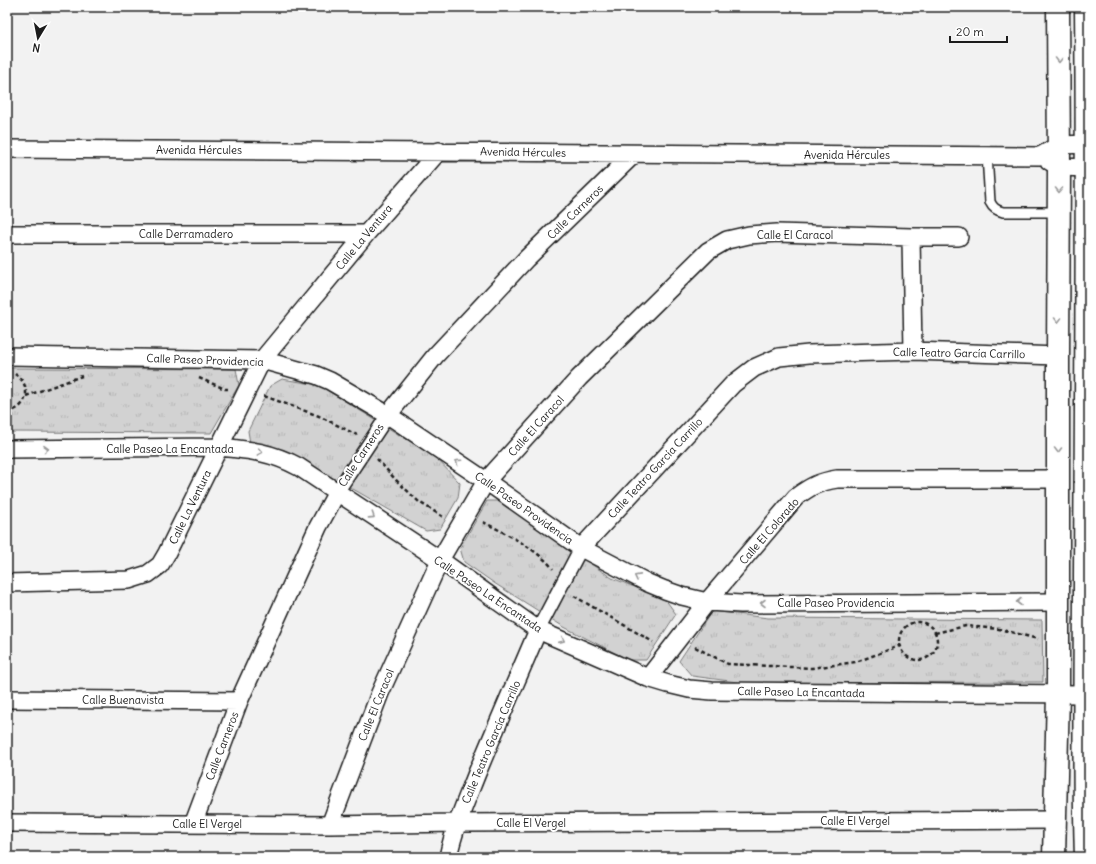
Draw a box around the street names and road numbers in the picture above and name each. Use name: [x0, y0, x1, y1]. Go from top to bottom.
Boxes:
street label: Avenida Hércules: [156, 143, 242, 157]
street label: Avenida Hércules: [480, 144, 566, 160]
street label: Avenida Hércules: [804, 148, 890, 162]
street label: Calle Carneros: [544, 182, 606, 242]
street label: Calle La Ventura: [333, 201, 395, 273]
street label: Calle Derramadero: [139, 227, 233, 241]
street label: Calle El Caracol: [757, 228, 833, 242]
street label: Calle Teatro García Carrillo: [893, 345, 1025, 361]
street label: Calle Paseo Providencia: [146, 351, 264, 369]
street label: Calle El Caracol: [505, 393, 567, 459]
street label: Calle Teatro García Carrillo: [605, 415, 705, 521]
street label: Calle Carneros: [335, 421, 387, 489]
street label: Calle Paseo La Encantada: [106, 442, 234, 456]
street label: Calle La Ventura: [166, 467, 214, 547]
street label: Calle Paseo Providencia: [472, 469, 576, 547]
street label: Calle El Colorado: [736, 495, 802, 567]
street label: Calle Paseo La Encantada: [431, 553, 545, 635]
street label: Calle Paseo Providencia: [777, 596, 895, 610]
street label: Calle El Caracol: [355, 667, 397, 743]
street label: Calle Teatro García Carrillo: [459, 678, 523, 806]
street label: Calle Paseo La Encantada: [737, 684, 865, 700]
street label: Calle Buenavista: [82, 693, 164, 707]
street label: Calle Carneros: [202, 710, 242, 782]
street label: Calle El Vergel: [820, 814, 890, 828]
street label: Calle El Vergel: [496, 816, 566, 830]
street label: Calle El Vergel: [172, 817, 242, 831]

